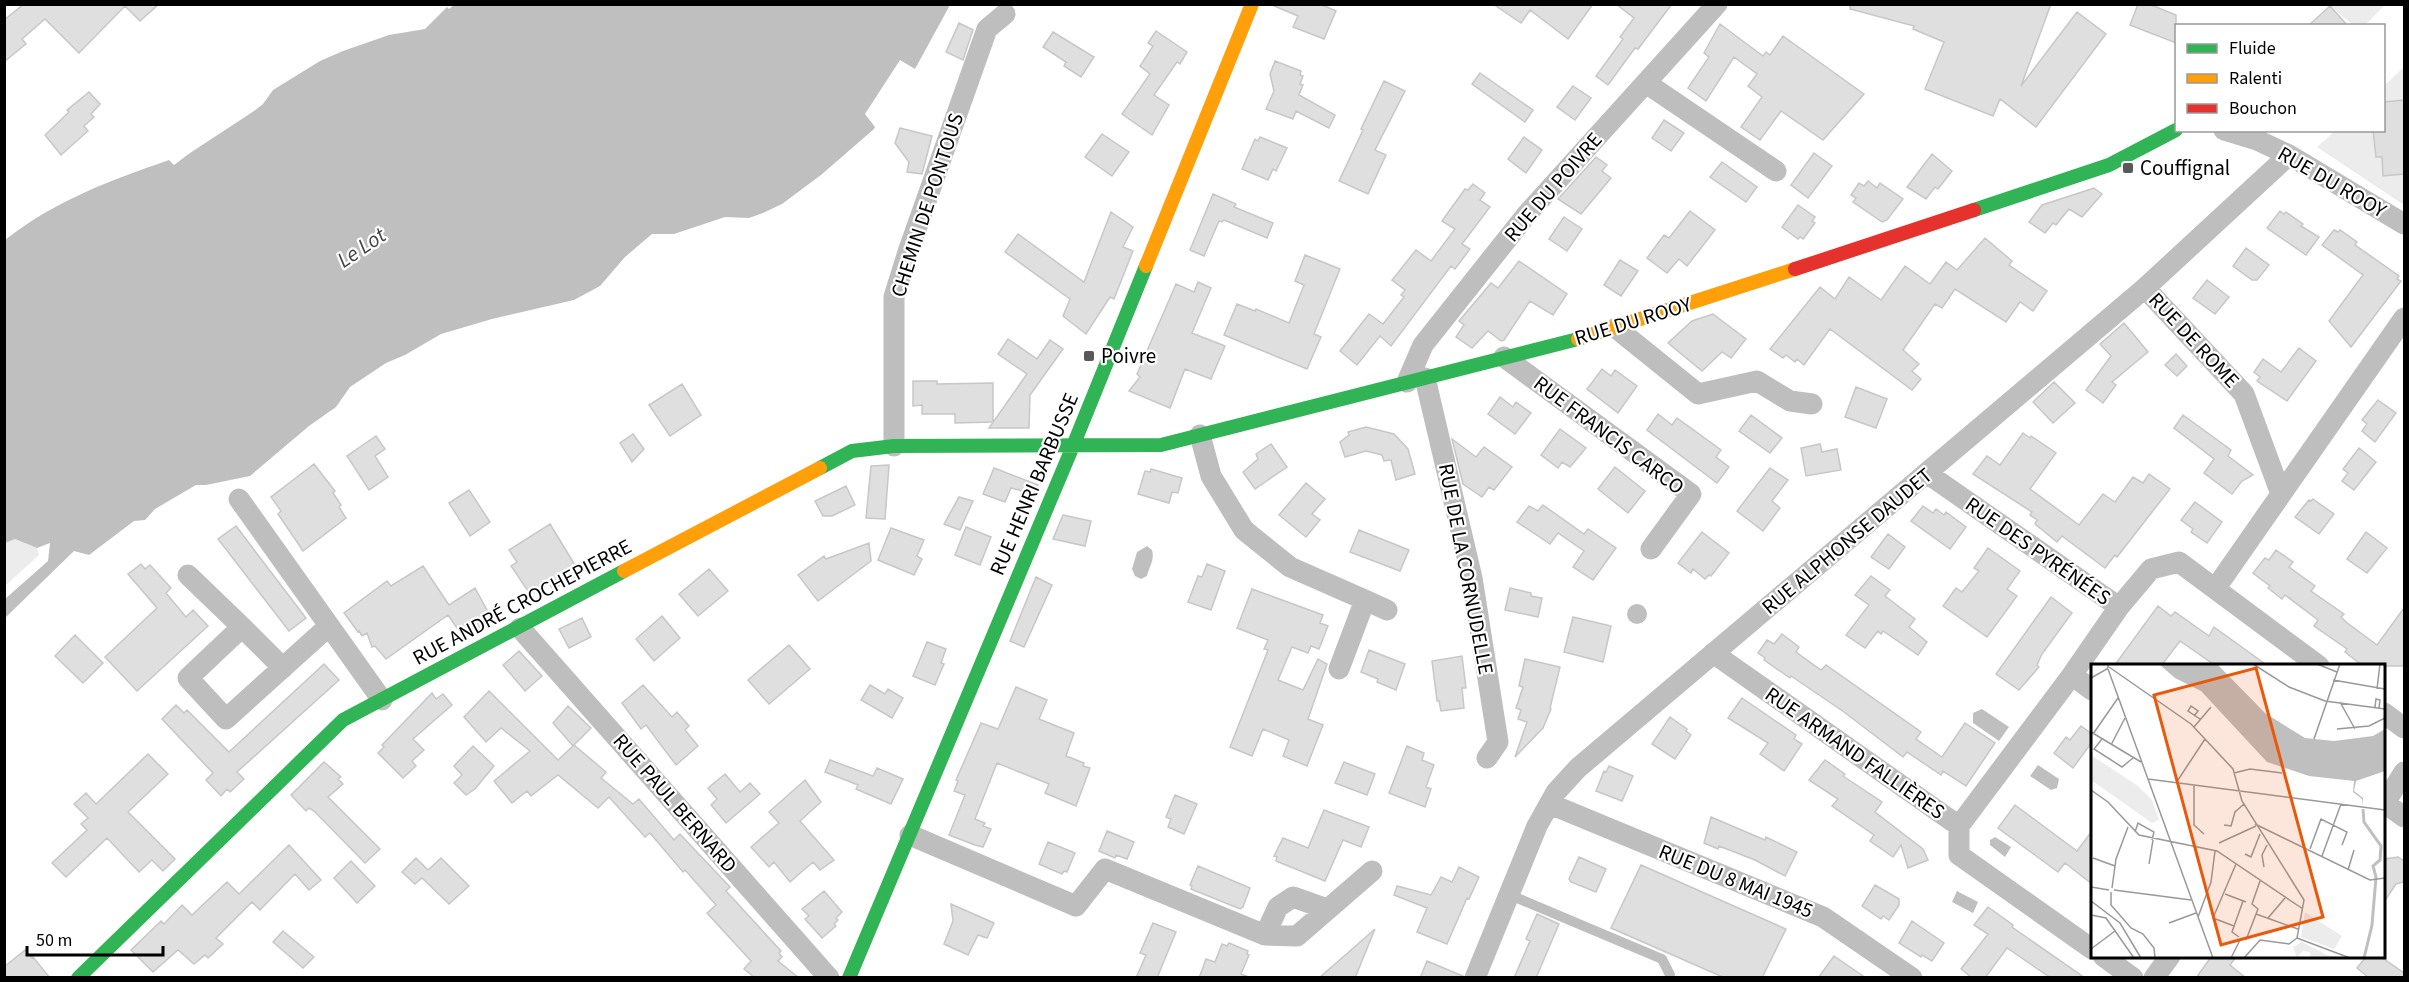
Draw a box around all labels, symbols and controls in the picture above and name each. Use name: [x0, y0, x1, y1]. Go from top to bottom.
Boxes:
legend: [2175, 24, 2385, 132]
text: Fluide: [2229, 36, 2276, 61]
text: Ralenti: [2229, 66, 2282, 91]
text: Bouchon: [2229, 96, 2297, 121]
street label: CHEMIN DE PONTOUS: [883, 109, 971, 301]
street label: RUE DU POIVRE: [1497, 126, 1609, 248]
street label: RUE DU ROOY: [2272, 139, 2393, 226]
place label: Couffignal: [2140, 153, 2230, 183]
marker: Couffignal: [2121, 161, 2135, 175]
water label: Le Lot: [331, 219, 393, 276]
street label: RUE DE ROME: [2142, 285, 2246, 395]
street label: RUE DU ROOY: [1571, 289, 1696, 353]
place label: Poivre: [1101, 341, 1156, 371]
marker: Poivre: [1082, 349, 1096, 363]
street label: RUE FRANCIS CARCO: [1527, 368, 1691, 502]
street label: RUE HENRI BARBUSSE: [982, 388, 1086, 580]
street label: RUE DE LA CORNUDELLE: [1431, 461, 1501, 677]
street label: RUE ALPHONSE DAUDET: [1755, 461, 1939, 621]
street label: RUE DES PYRÉNÉES: [1959, 489, 2117, 613]
street label: RUE ANDRÉ CROCHEPIERRE: [407, 531, 637, 673]
inset map: [2091, 664, 2385, 958]
street label: RUE ARMAND FALLIÈRES: [1759, 679, 1951, 827]
street label: RUE PAUL BERNARD: [606, 727, 744, 879]
street label: RUE DU 8 MAI 1945: [1654, 836, 1818, 926]
scale bar: [27, 919, 164, 957]
text: 50 m: [36, 928, 72, 953]

